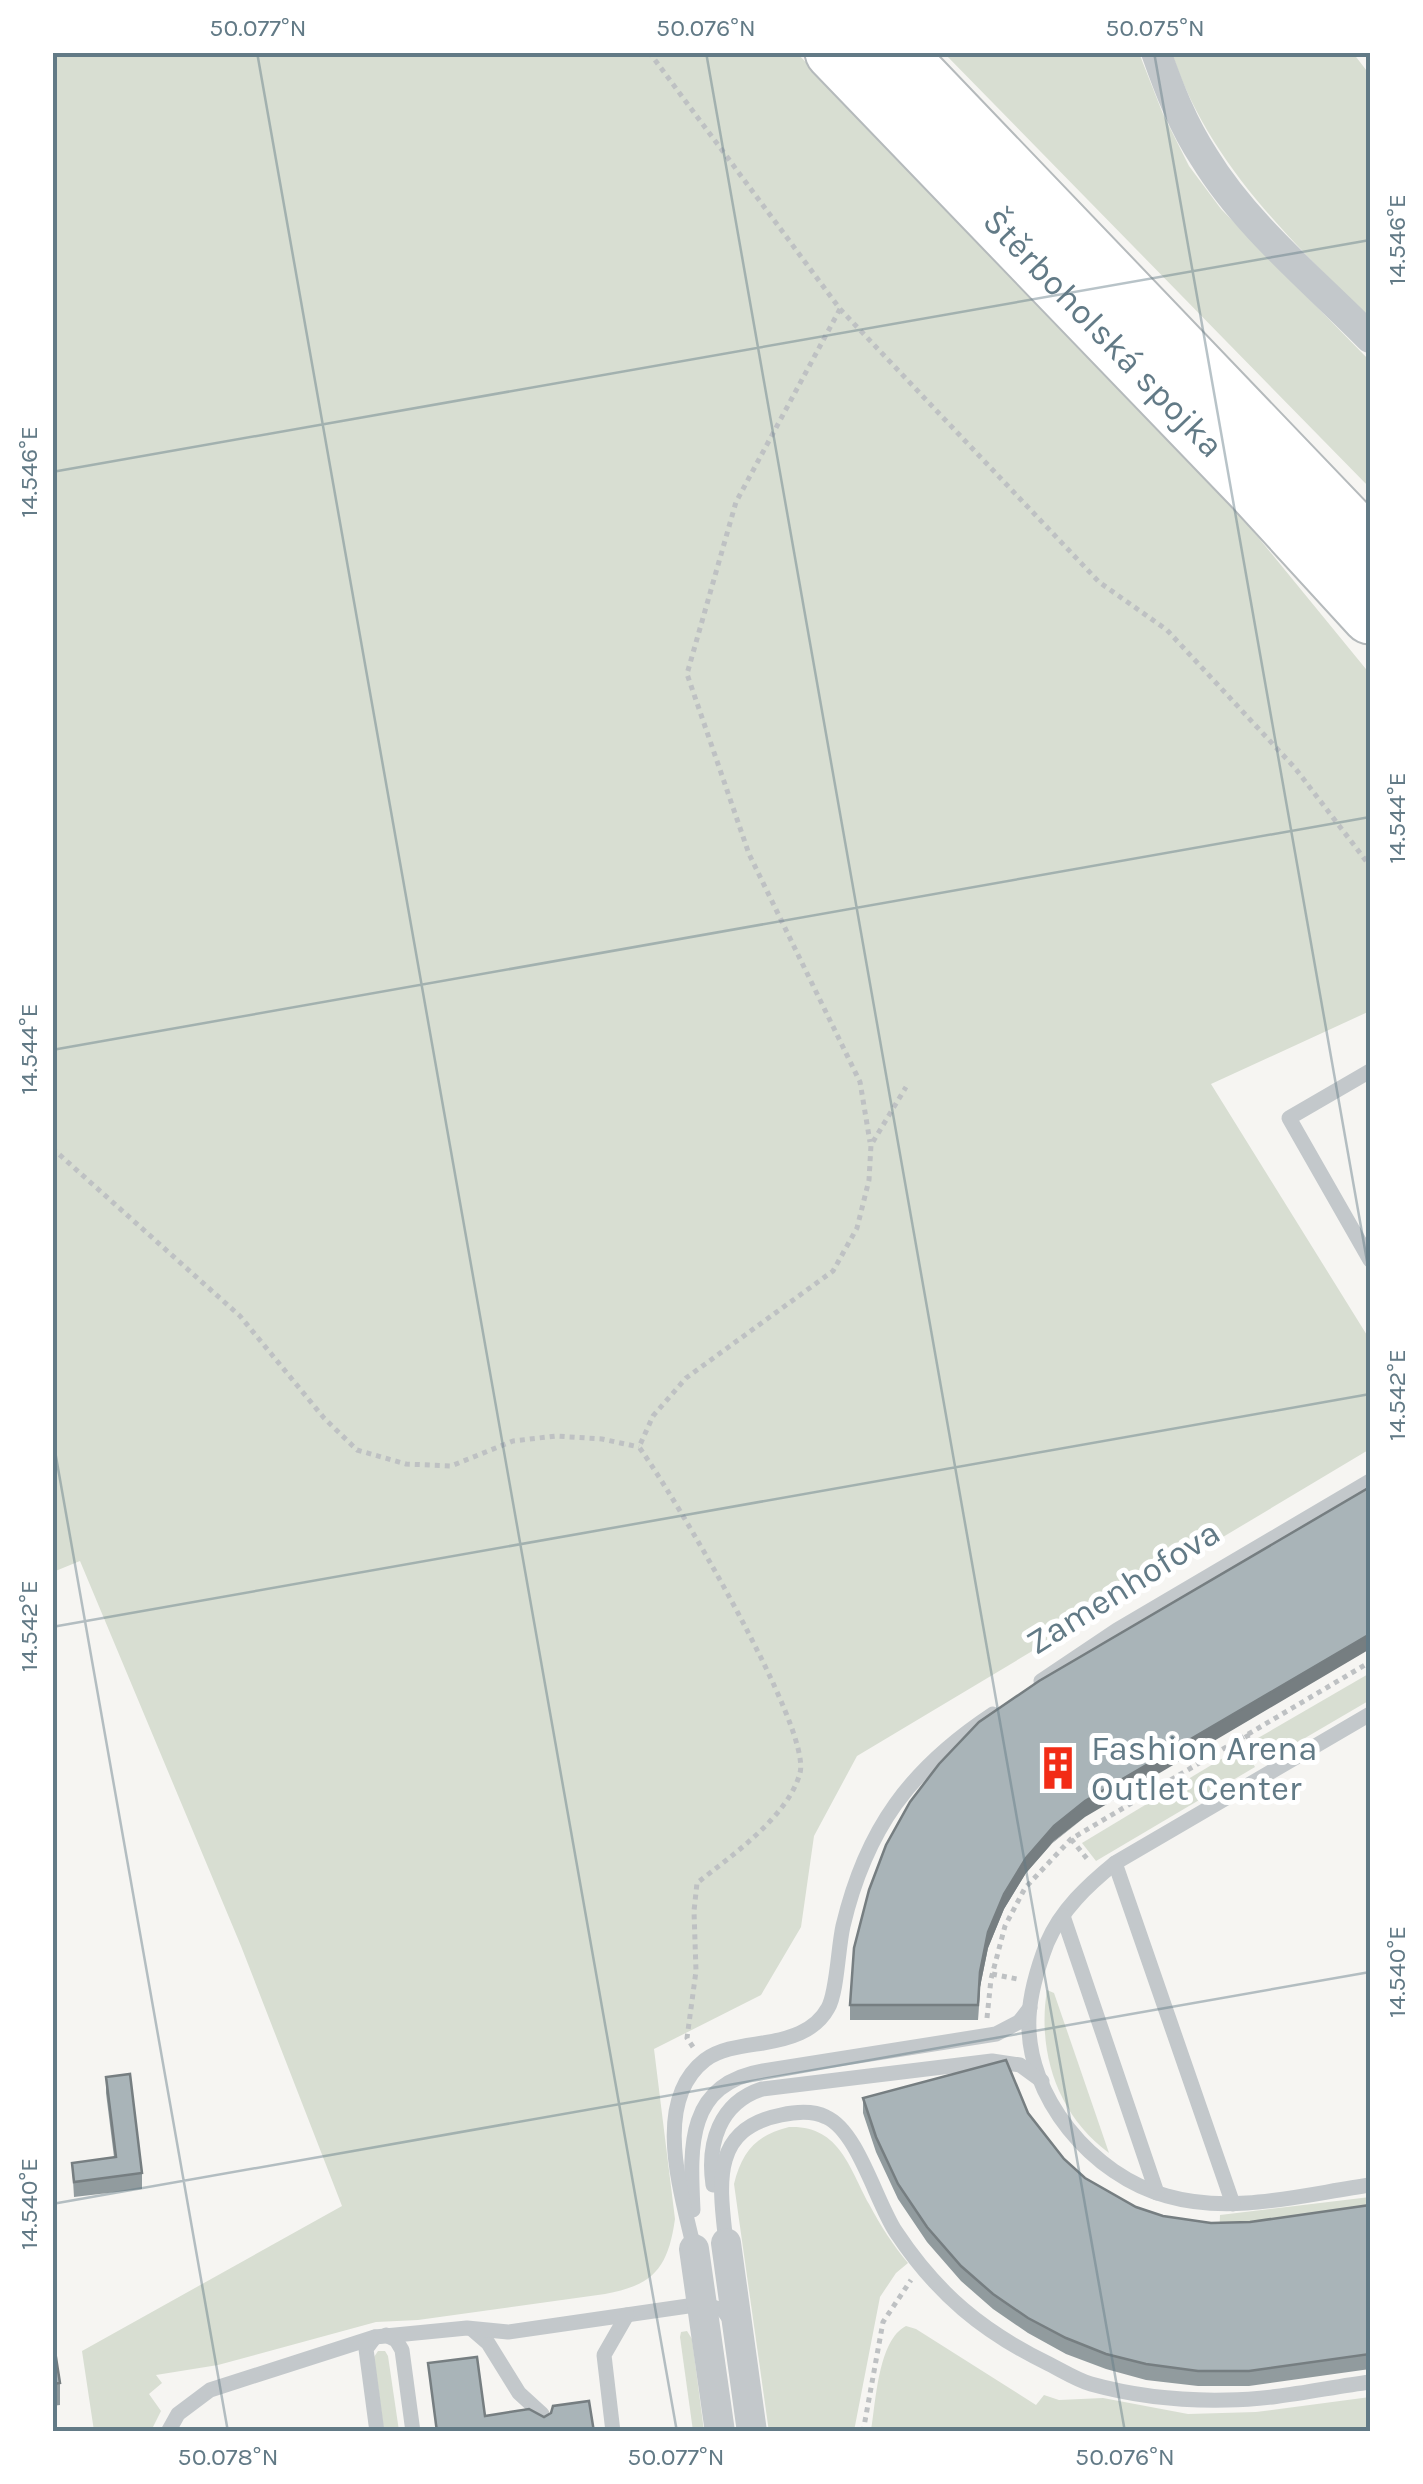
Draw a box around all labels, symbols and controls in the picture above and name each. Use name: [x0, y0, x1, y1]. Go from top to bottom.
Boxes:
text: 50.077°N: [209, 13, 307, 42]
text: 50.076°N: [656, 13, 756, 42]
text: 50.075°N: [1105, 13, 1205, 42]
text: 14.546°E: [1382, 194, 1411, 286]
street label: Štěrboholská spojka: [974, 201, 1232, 466]
text: 14.546°E: [14, 426, 43, 518]
text: 14.544°E: [1382, 772, 1411, 864]
text: 14.544°E: [14, 1003, 43, 1095]
text: 14.542°E: [1382, 1349, 1411, 1441]
street label: Zamenhofova: [1019, 1512, 1227, 1663]
text: 14.542°E: [14, 1580, 43, 1672]
place label: Fashion Arena Outlet Center: [1091, 1728, 1317, 1809]
building icon: Fashion Arena Outlet Center: [1034, 1744, 1082, 1792]
text: 14.540°E: [1382, 1926, 1411, 2018]
text: 14.540°E: [14, 2158, 43, 2250]
text: 50.078°N: [178, 2442, 278, 2471]
text: 50.077°N: [627, 2442, 725, 2471]
text: 50.076°N: [1075, 2442, 1175, 2471]

